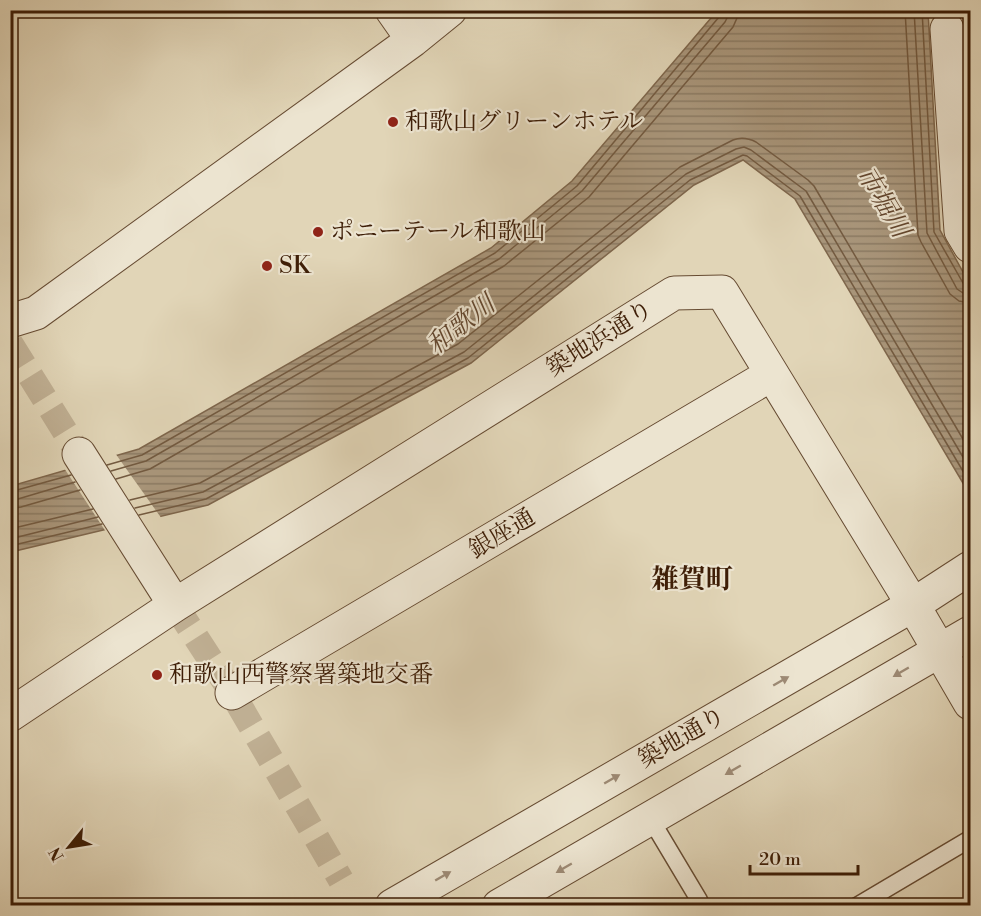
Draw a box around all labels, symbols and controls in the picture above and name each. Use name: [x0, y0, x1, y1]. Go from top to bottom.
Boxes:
place label: 和歌山グリーンホテル: [405, 107, 643, 137]
marker: 和歌山グリーンホテル: [386, 115, 400, 129]
water label: 市堀川: [849, 160, 918, 246]
place label: ポニーテール和歌山: [330, 217, 546, 247]
marker: ポニーテール和歌山: [311, 225, 325, 239]
place label: SK: [279, 251, 312, 281]
marker: SK: [260, 259, 274, 273]
water label: 和歌川: [420, 287, 504, 362]
street label: 築地浜通り: [541, 294, 659, 384]
street label: 銀座通: [463, 503, 541, 565]
district label: 雑賀町: [652, 563, 733, 597]
place label: 和歌山西警察署築地交番: [169, 660, 433, 690]
one-way arrow: [893, 667, 910, 677]
marker: 和歌山西警察署築地交番: [150, 668, 164, 682]
one-way arrow: [773, 676, 790, 686]
street label: 築地通り: [633, 701, 731, 775]
one-way arrow: [724, 765, 741, 775]
one-way arrow: [604, 773, 620, 784]
north arrow: [39, 817, 99, 877]
scale bar: [750, 838, 858, 876]
text: N: [45, 843, 69, 864]
text: 20 m: [759, 848, 801, 871]
one-way arrow: [555, 863, 572, 873]
one-way arrow: [435, 871, 451, 882]

